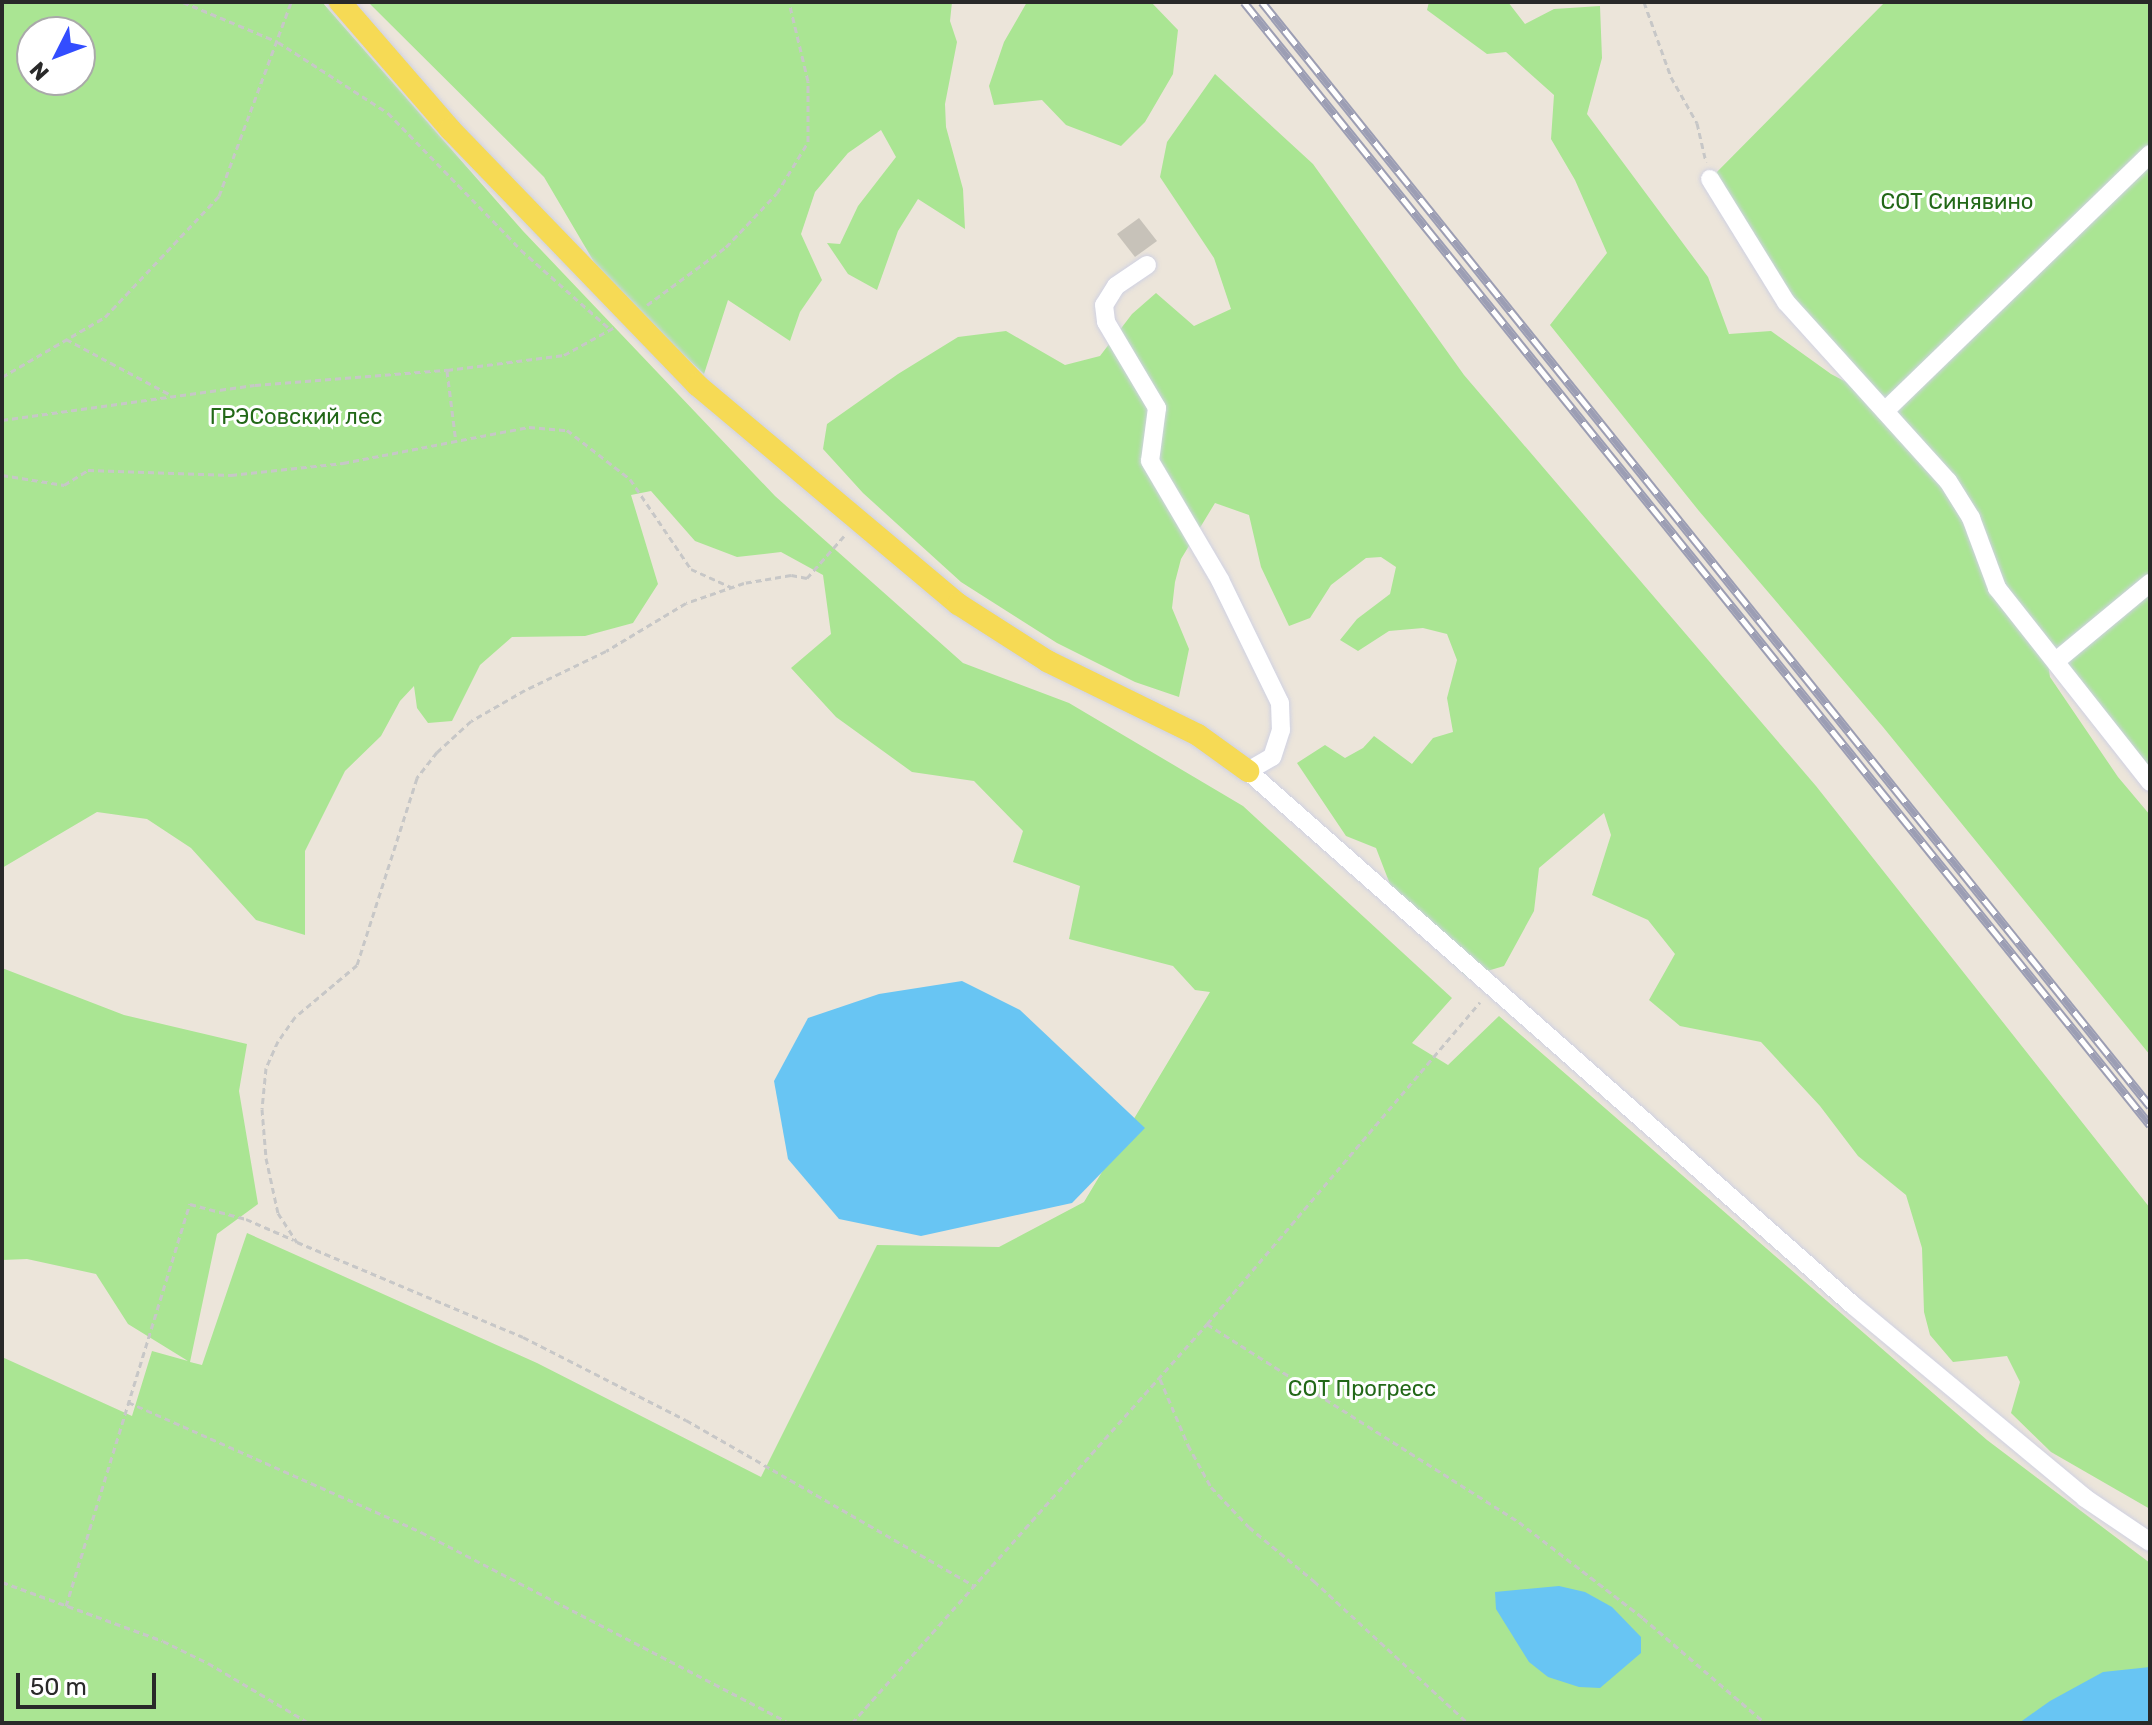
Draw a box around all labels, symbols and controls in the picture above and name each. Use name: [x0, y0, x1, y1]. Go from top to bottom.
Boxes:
north arrow: [16, 16, 96, 96]
text: N: [24, 56, 55, 86]
park label: СОТ Синявино: [1881, 189, 2033, 215]
park label: ГРЭСовский лес: [210, 404, 382, 430]
park label: СОТ Прогресс: [1288, 1376, 1436, 1402]
scale bar: [20, 1657, 160, 1707]
text: 50 m: [30, 1673, 87, 1701]

